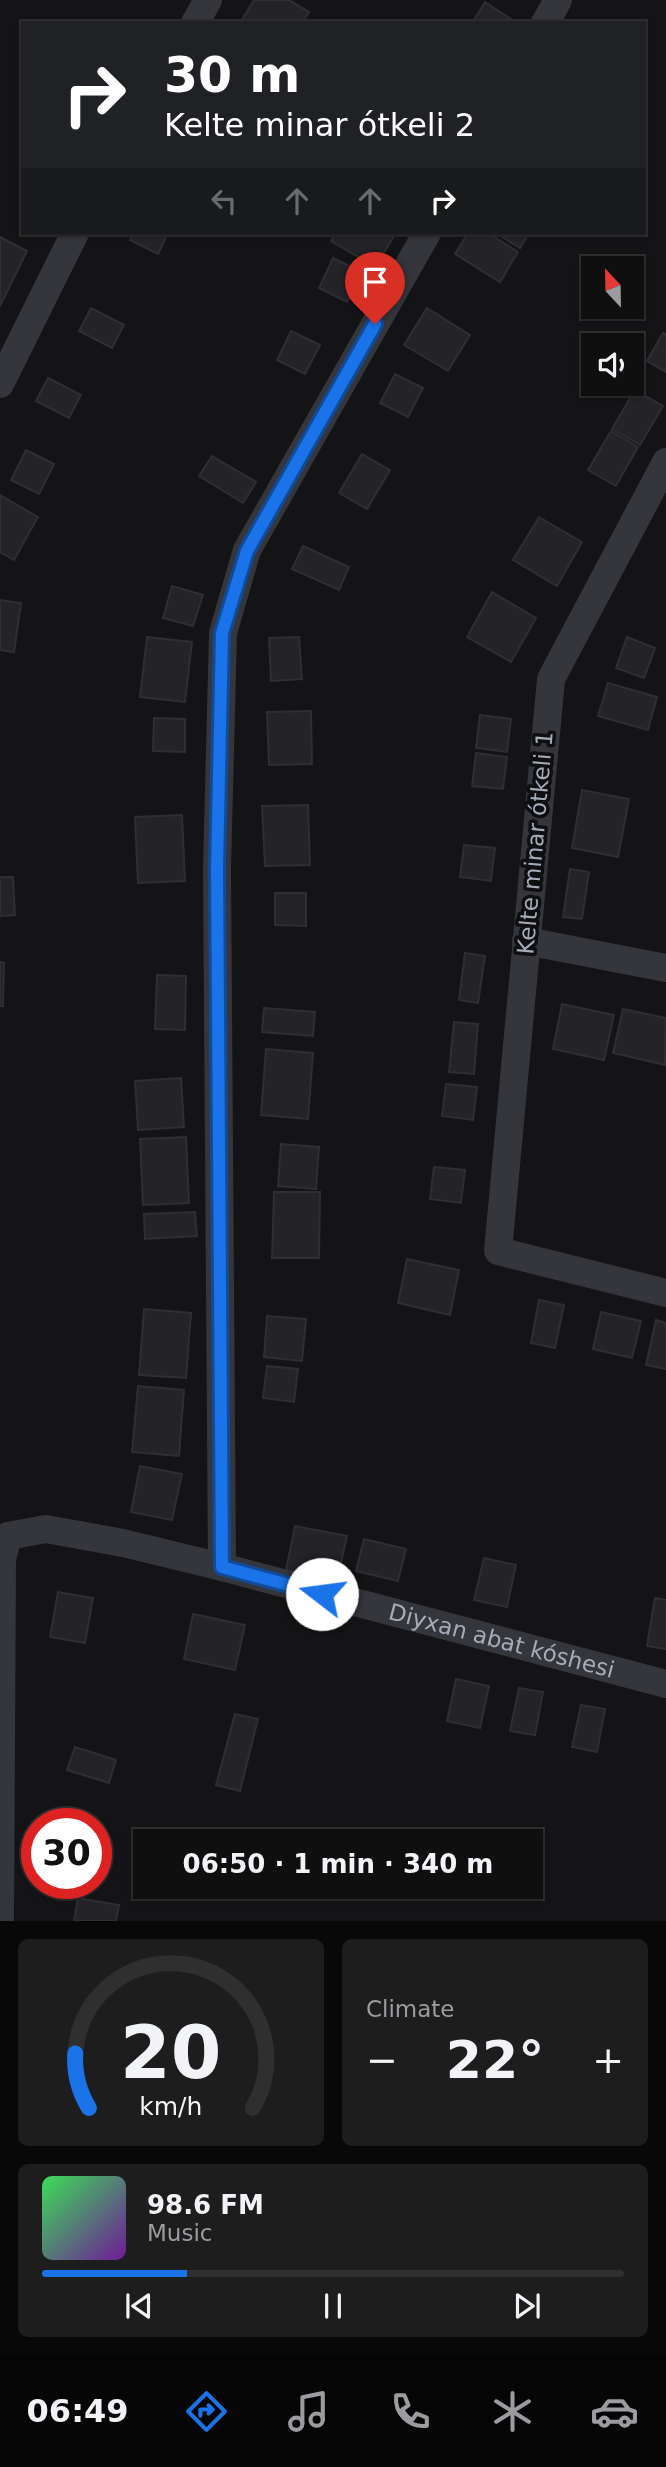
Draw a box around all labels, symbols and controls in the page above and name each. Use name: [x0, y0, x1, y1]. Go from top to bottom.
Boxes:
text: 30 m: [164, 47, 300, 104]
icon: right: [49, 49, 140, 140]
text: Kelte minar ótkeli 2: [164, 106, 475, 144]
icon: left: [205, 182, 243, 220]
icon: ahead: [278, 182, 316, 220]
icon: ahead: [351, 182, 389, 220]
icon: right: [424, 182, 462, 220]
pin: [345, 252, 405, 324]
north arrow: [581, 256, 644, 318]
map controls: [581, 256, 644, 396]
icon: arrive: [356, 263, 394, 301]
button: sound: [581, 333, 644, 396]
street label: Kelte minar ótkeli 1: [512, 730, 558, 956]
position arrow: [285, 1557, 359, 1631]
street label: Diyxan abat kóshesi: [386, 1599, 617, 1683]
speed limit sign: 30: [21, 1808, 112, 1899]
text: 06:50 · 1 min · 340 m: [183, 1849, 493, 1879]
text: Climate: [366, 1996, 455, 2022]
text: 20: [120, 2011, 222, 2096]
text: 22°: [446, 2030, 544, 2090]
text: −: [366, 2038, 398, 2082]
text: +: [592, 2038, 624, 2082]
text: km/h: [139, 2092, 203, 2121]
text: 98.6 FM: [147, 2190, 264, 2220]
text: Music: [147, 2220, 212, 2246]
icon: previous: [120, 2287, 158, 2325]
icon: pause: [314, 2287, 352, 2325]
icon: next: [508, 2287, 546, 2325]
icon: directions: [182, 2387, 231, 2436]
icon: music: [284, 2387, 333, 2436]
icon: phone: [386, 2387, 435, 2436]
icon: climate: [488, 2387, 537, 2436]
icon: car: [590, 2387, 639, 2436]
text: 06:49: [27, 2392, 128, 2430]

